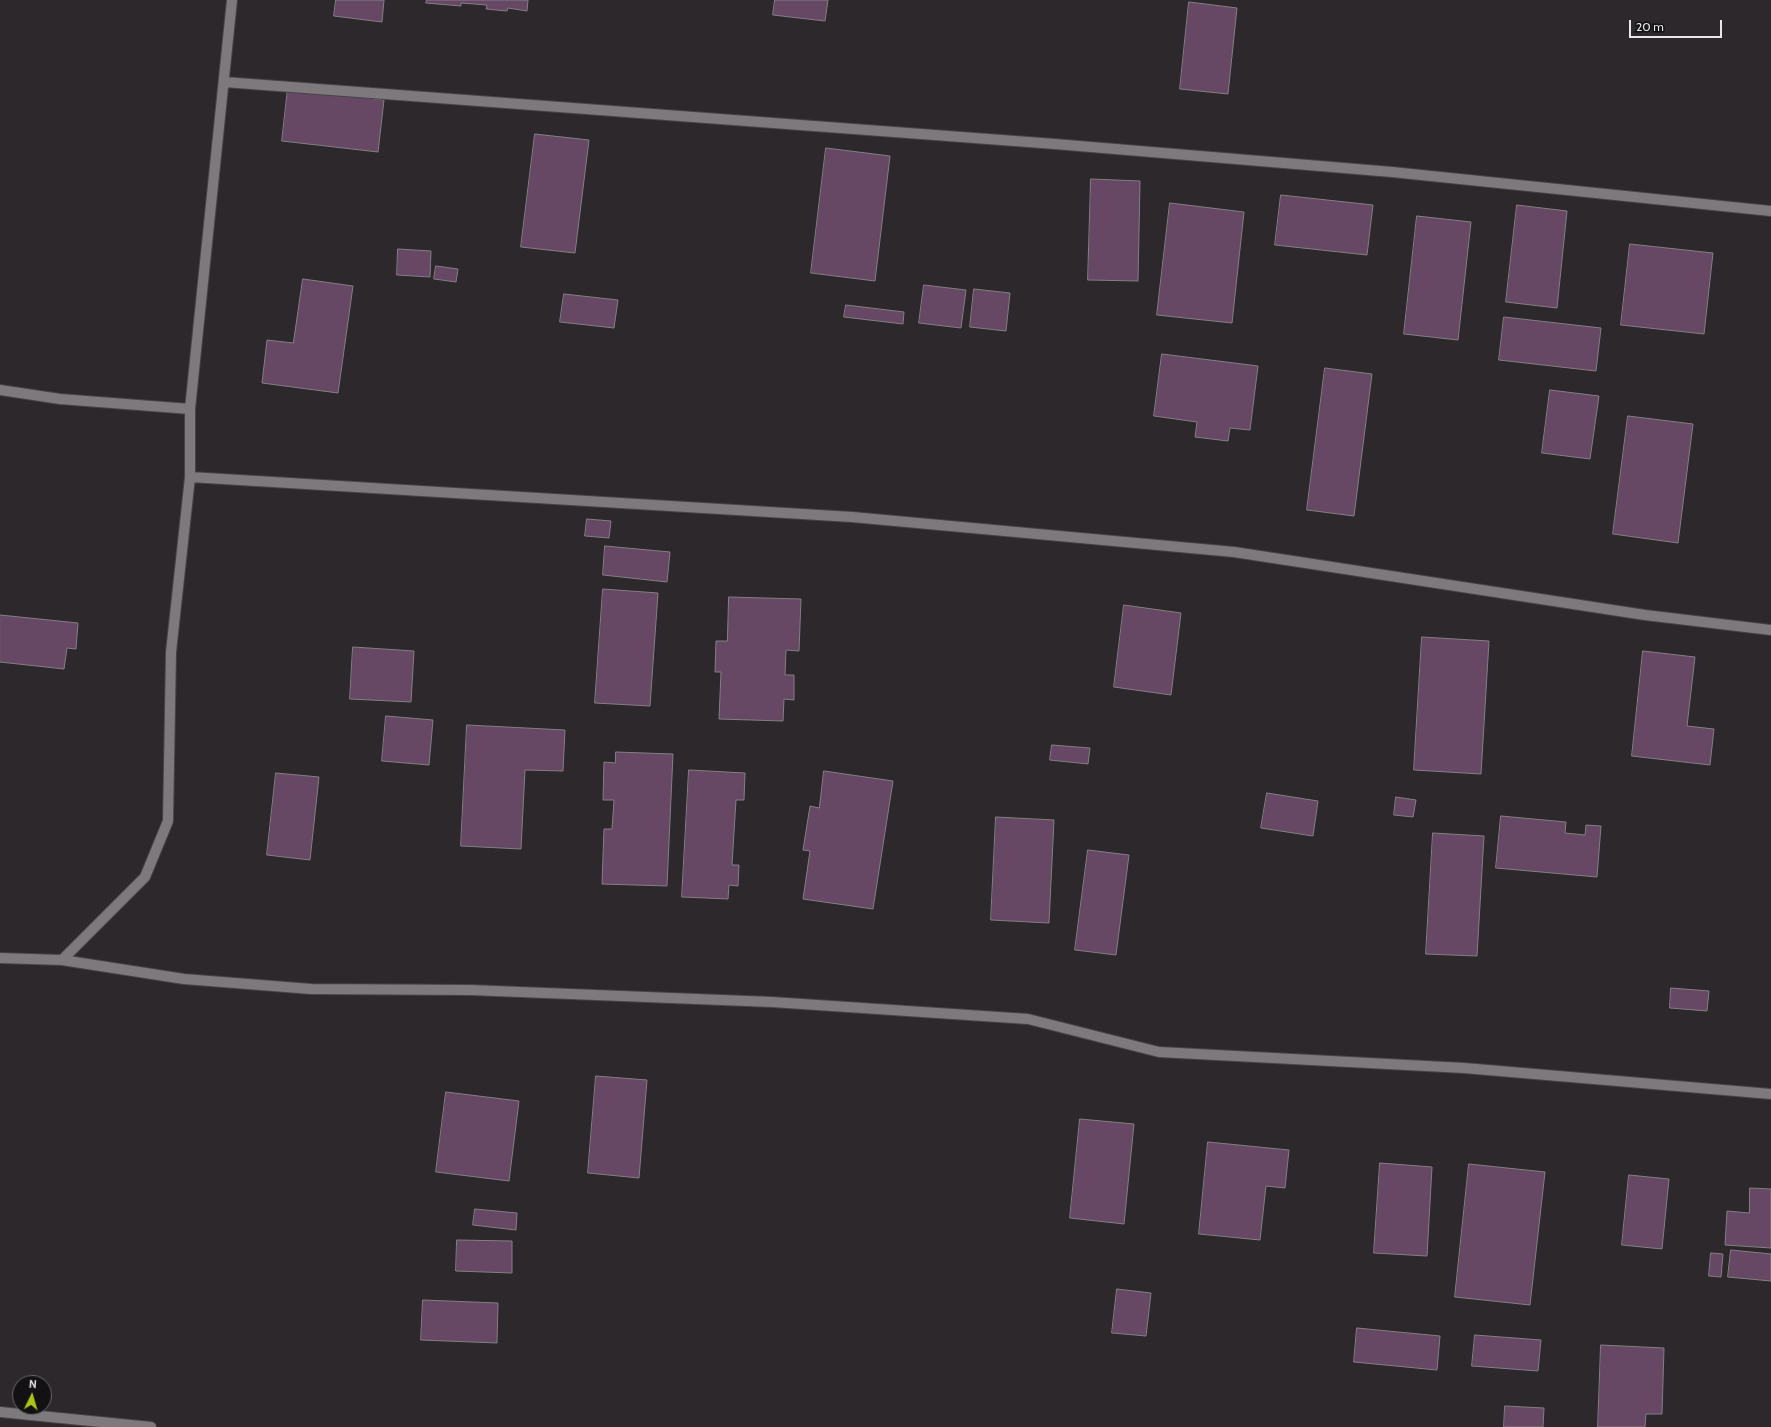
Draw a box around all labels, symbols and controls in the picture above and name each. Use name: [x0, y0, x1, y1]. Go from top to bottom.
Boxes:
scale bar: [1631, 12, 1724, 38]
text: 20 m: [1636, 19, 1664, 34]
north arrow: [12, 1375, 52, 1415]
text: N: [28, 1377, 37, 1391]

